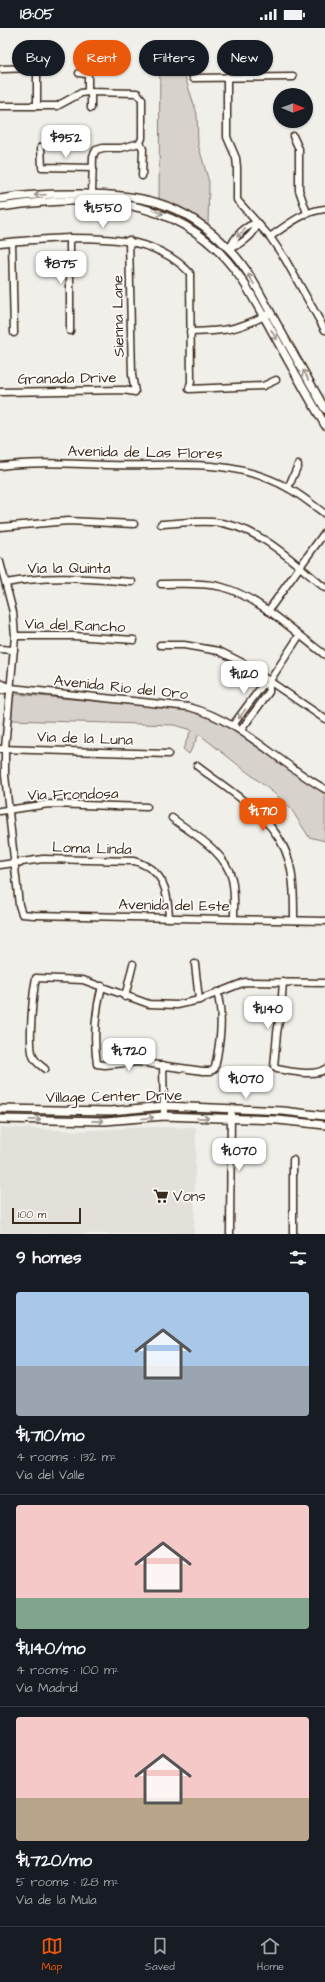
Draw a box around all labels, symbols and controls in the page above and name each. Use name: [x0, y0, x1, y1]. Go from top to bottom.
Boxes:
text: 18:05: [20, 4, 54, 25]
chip: Buy: [12, 40, 65, 76]
chip: Rent: [73, 40, 131, 76]
chip: Filters: [139, 40, 209, 76]
chip: New: [217, 40, 273, 76]
north arrow: [273, 88, 313, 128]
map controls: [273, 88, 313, 128]
pin: $952: [42, 125, 90, 159]
text: $952: [50, 129, 82, 147]
one-way arrow: [34, 191, 47, 199]
pin: $1,550: [70, 195, 136, 229]
text: $1,550: [84, 199, 122, 217]
one-way arrow: [151, 209, 163, 217]
one-way arrow: [236, 228, 246, 238]
pin: $875: [37, 251, 85, 285]
text: $875: [45, 255, 77, 273]
one-way arrow: [247, 273, 255, 285]
street label: Sienna Lane: [107, 275, 130, 357]
one-way arrow: [271, 329, 279, 341]
street label: Granada Drive: [17, 367, 117, 390]
one-way arrow: [302, 370, 310, 382]
street label: Avenida de Las Flores: [67, 441, 223, 464]
street label: Via la Quinta: [27, 558, 111, 579]
street label: Via del Rancho: [24, 613, 126, 638]
pin: $1,120: [211, 661, 277, 695]
text: $1,120: [230, 665, 258, 683]
street label: Avenida Rio del Oro: [53, 670, 190, 705]
one-way arrow: [237, 708, 246, 719]
street label: Via de la Luna: [37, 726, 134, 751]
street label: Via Frondosa: [27, 783, 119, 806]
pin: $1,710: [230, 798, 296, 832]
text: $1,710: [248, 802, 278, 820]
street label: Loma Linda: [52, 837, 132, 860]
street label: Avenida del Este: [118, 894, 230, 917]
pin: $1,140: [235, 996, 301, 1030]
text: $1,140: [253, 1000, 283, 1018]
pin: $1,720: [96, 1038, 162, 1072]
text: $1,720: [112, 1042, 146, 1060]
pin: $1,070: [213, 1066, 279, 1100]
text: $1,070: [228, 1070, 264, 1088]
street label: Village Center Drive: [45, 1085, 183, 1109]
one-way arrow: [141, 1114, 154, 1121]
one-way arrow: [196, 1114, 209, 1121]
one-way arrow: [28, 1116, 41, 1124]
one-way arrow: [91, 1117, 104, 1125]
pin: $1,070: [206, 1138, 272, 1172]
text: $1,070: [221, 1142, 257, 1160]
place label: Vons: [173, 1186, 206, 1207]
supermarket icon: Vons: [152, 1187, 170, 1205]
scale bar: [12, 1206, 81, 1225]
text: 100 m: [18, 1207, 46, 1222]
text: 9 homes: [16, 1246, 81, 1270]
icon: filters: [287, 1247, 309, 1269]
icon: home: [127, 1318, 199, 1390]
text: $1,710/mo: [16, 1424, 85, 1448]
text: 4 rooms · 132 m²: [16, 1448, 117, 1466]
text: Via del Valle: [16, 1466, 85, 1484]
icon: home: [127, 1531, 199, 1603]
text: $1,140/mo: [16, 1637, 86, 1661]
text: 4 rooms · 100 m²: [16, 1661, 119, 1679]
text: Via Madrid: [16, 1679, 78, 1697]
icon: home: [127, 1743, 199, 1815]
text: $1,720/mo: [16, 1849, 92, 1873]
text: 5 rooms · 128 m²: [16, 1873, 119, 1891]
text: Via de la Mula: [16, 1891, 97, 1909]
tab: Map: [41, 1935, 63, 1974]
tab: Saved: [145, 1935, 175, 1974]
tab: Home: [257, 1935, 284, 1974]

